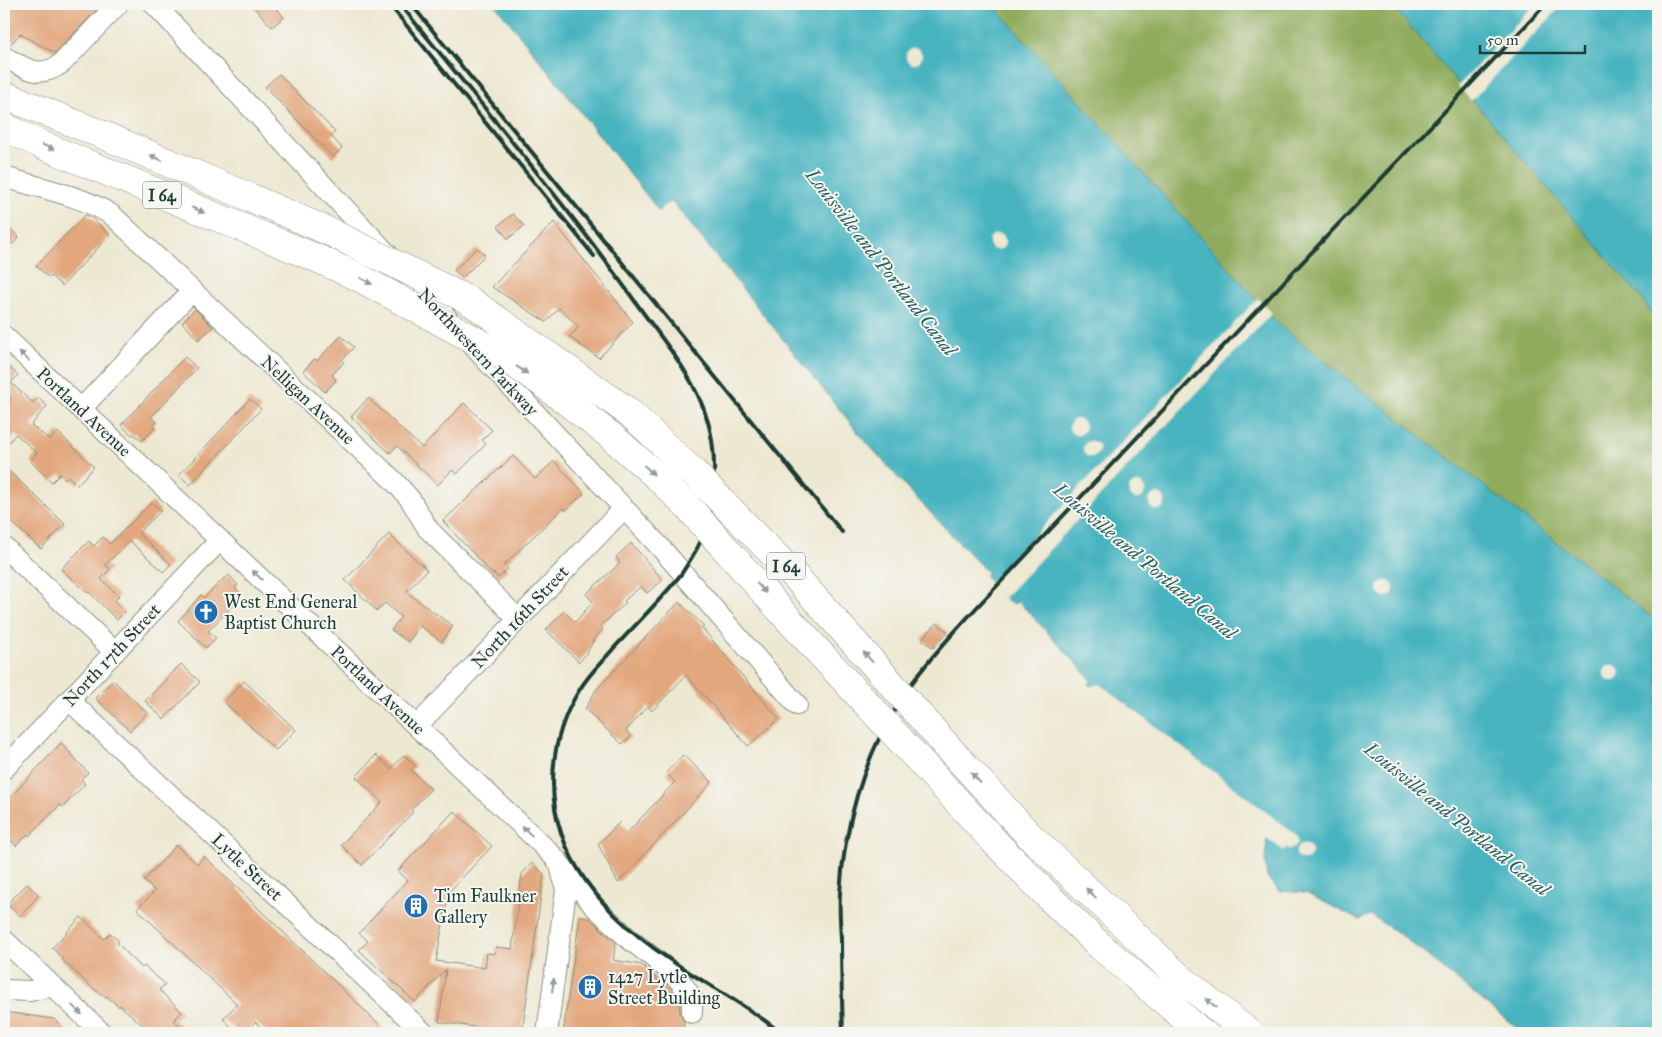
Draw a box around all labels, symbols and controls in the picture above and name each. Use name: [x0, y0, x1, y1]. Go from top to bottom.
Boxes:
scale bar: [1480, 22, 1584, 54]
text: 50 m: [1487, 31, 1519, 49]
one-way arrow: [41, 143, 56, 151]
one-way arrow: [149, 153, 163, 161]
water label: Louisville and Portland Canal: [800, 163, 962, 362]
road number: I 64: [143, 182, 181, 208]
one-way arrow: [191, 206, 205, 214]
one-way arrow: [358, 277, 373, 285]
street label: Northwestern Parkway: [413, 283, 543, 421]
one-way arrow: [18, 350, 30, 362]
street label: Nelligan Avenue: [256, 351, 360, 450]
street label: Portland Avenue: [32, 363, 136, 461]
one-way arrow: [515, 365, 529, 374]
one-way arrow: [643, 464, 655, 476]
water label: Louisville and Portland Canal: [1048, 477, 1242, 645]
road number: I 64: [767, 552, 805, 580]
street label: North 16th Street: [467, 561, 574, 673]
one-way arrow: [251, 569, 263, 581]
one-way arrow: [755, 582, 766, 595]
place label: West End General Baptist Church: [224, 591, 357, 634]
street label: North 17th Street: [59, 598, 166, 711]
church icon: West End General Baptist Church: [193, 599, 219, 625]
street label: Portland Avenue: [326, 641, 430, 739]
one-way arrow: [862, 652, 874, 664]
water label: Louisville and Portland Canal: [1359, 737, 1556, 902]
one-way arrow: [970, 773, 982, 785]
one-way arrow: [522, 825, 534, 837]
street label: Lytle Street: [207, 829, 287, 906]
place label: Tim Faulkner Gallery: [434, 885, 536, 928]
one-way arrow: [1085, 887, 1097, 899]
building icon: Tim Faulkner Gallery: [403, 893, 429, 919]
place label: 1427 Lytle Street Building: [608, 966, 721, 1010]
building icon: 1427 Lytle Street Building: [577, 974, 603, 1000]
one-way arrow: [549, 977, 557, 993]
one-way arrow: [1205, 997, 1218, 1008]
one-way arrow: [71, 1004, 83, 1016]

